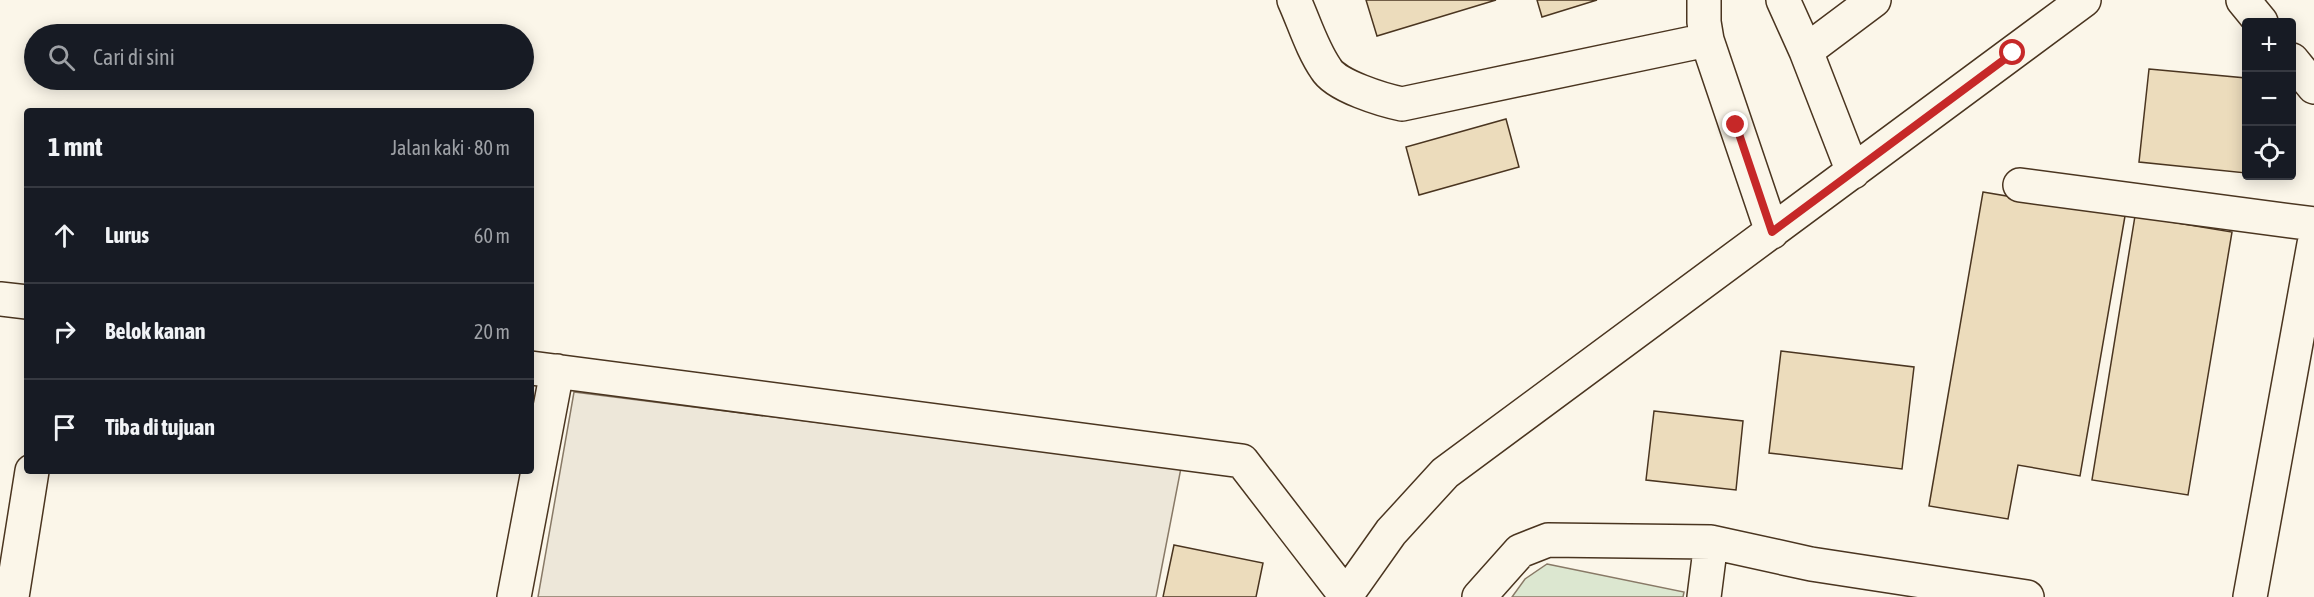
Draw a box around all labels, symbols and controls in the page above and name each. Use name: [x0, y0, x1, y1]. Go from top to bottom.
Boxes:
map controls: [2242, 18, 2296, 180]
button: +: [2242, 18, 2296, 72]
search box: [24, 24, 534, 90]
route start: [1999, 39, 2025, 65]
icon: search: [45, 41, 78, 74]
text: Cari di sini: [93, 44, 175, 70]
button: −: [2242, 72, 2296, 126]
route end: [1722, 111, 1748, 137]
button: locate: [2242, 126, 2296, 180]
text: 1 mnt: [48, 132, 103, 162]
text: Jalan kaki · 80 m: [391, 136, 510, 159]
icon: ahead: [48, 219, 81, 252]
text: Lurus: [105, 222, 149, 248]
text: 60 m: [474, 224, 510, 247]
icon: right: [48, 315, 81, 348]
text: Belok kanan: [105, 318, 206, 344]
text: 20 m: [474, 320, 510, 343]
icon: arrive: [48, 411, 81, 444]
text: Tiba di tujuan: [105, 414, 215, 440]

